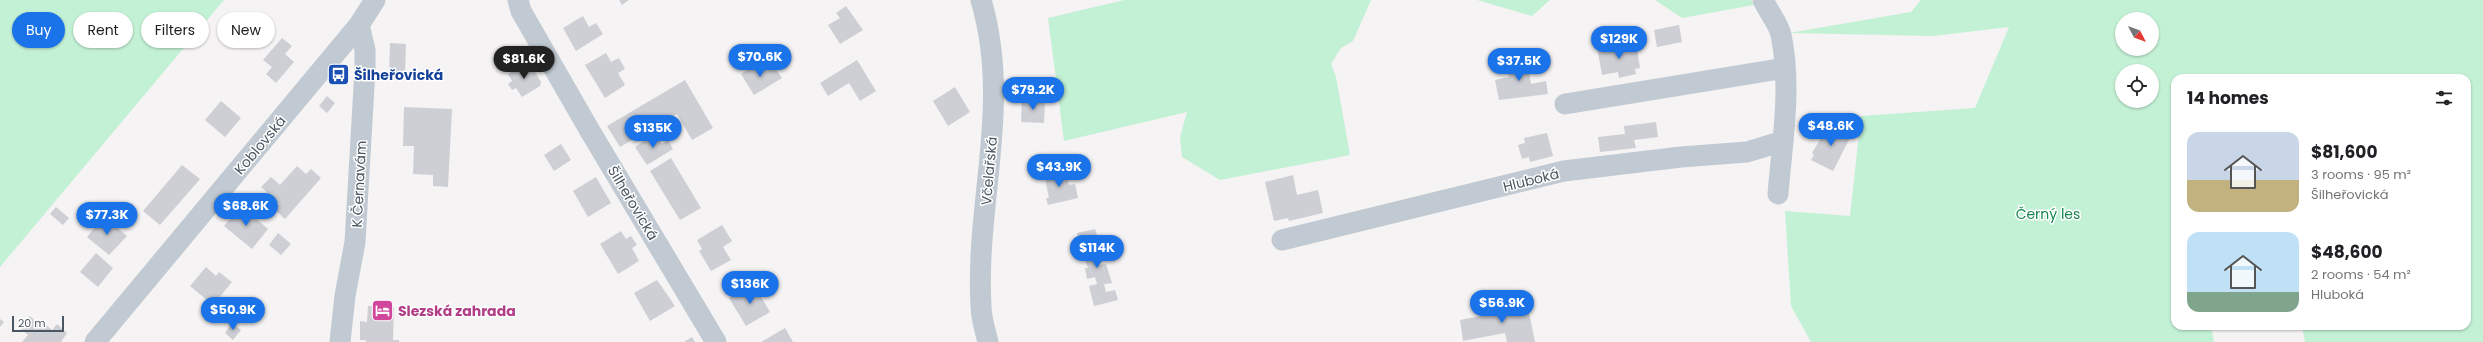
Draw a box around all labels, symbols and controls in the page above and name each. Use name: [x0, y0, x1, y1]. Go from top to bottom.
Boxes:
chip: Buy: [12, 12, 65, 48]
chip: Rent: [73, 12, 133, 48]
chip: Filters: [141, 12, 209, 48]
chip: New: [217, 12, 275, 48]
north arrow: [2115, 12, 2159, 56]
map controls: [2115, 12, 2159, 108]
pin: $129K: [1591, 26, 1647, 60]
text: $129K: [1600, 29, 1638, 48]
pin: $70.6K: [727, 44, 793, 78]
pin: $81.6K: [491, 46, 557, 80]
text: $70.6K: [738, 47, 783, 66]
pin: $37.5K: [1486, 48, 1552, 82]
text: $81.6K: [503, 49, 545, 68]
text: $37.5K: [1497, 51, 1541, 70]
bus stop icon: Šilheřovická: [326, 62, 352, 88]
button: locate: [2115, 64, 2159, 108]
place label: Šilheřovická: [354, 65, 443, 85]
pin: $79.2K: [1000, 77, 1066, 111]
text: $79.2K: [1011, 80, 1055, 99]
text: 14 homes: [2187, 86, 2269, 110]
icon: filters: [2433, 87, 2455, 109]
street label: Koblovská: [230, 111, 290, 179]
pin: $48.6K: [1798, 113, 1864, 147]
pin: $135K: [625, 115, 681, 149]
text: $48.6K: [1808, 116, 1854, 135]
text: $135K: [634, 118, 672, 137]
street label: Včelařská: [976, 136, 1002, 206]
street label: K Černavám: [347, 140, 371, 228]
text: $81,600: [2311, 140, 2377, 164]
icon: home: [2219, 148, 2267, 196]
pin: $43.9K: [1026, 154, 1092, 188]
text: $43.9K: [1036, 157, 1082, 176]
street label: Šilheřovická: [603, 162, 663, 244]
street label: Hluboká: [1501, 163, 1561, 197]
text: 3 rooms · 95 m²: [2311, 165, 2411, 184]
text: Šilheřovická: [2311, 185, 2388, 204]
pin: $68.6K: [213, 193, 279, 227]
text: $68.6K: [223, 196, 269, 215]
pin: $77.3K: [74, 202, 140, 236]
park label: Černý les: [2016, 204, 2080, 224]
text: $77.3K: [85, 205, 129, 224]
pin: $114K: [1069, 235, 1125, 269]
text: $114K: [1079, 238, 1115, 257]
text: $48,600: [2311, 240, 2383, 264]
icon: home: [2219, 248, 2267, 296]
text: 2 rooms · 54 m²: [2311, 265, 2411, 284]
pin: $136K: [722, 271, 778, 305]
text: $136K: [731, 274, 769, 293]
text: Hluboká: [2311, 285, 2364, 304]
pin: $56.9K: [1469, 290, 1535, 324]
text: $56.9K: [1479, 293, 1525, 312]
pin: $50.9K: [200, 297, 266, 331]
hotel icon: Slezská zahrada: [369, 298, 395, 324]
text: $50.9K: [210, 300, 256, 319]
place label: Slezská zahrada: [398, 301, 516, 321]
scale bar: [12, 314, 64, 333]
text: 20 m: [18, 315, 46, 331]

